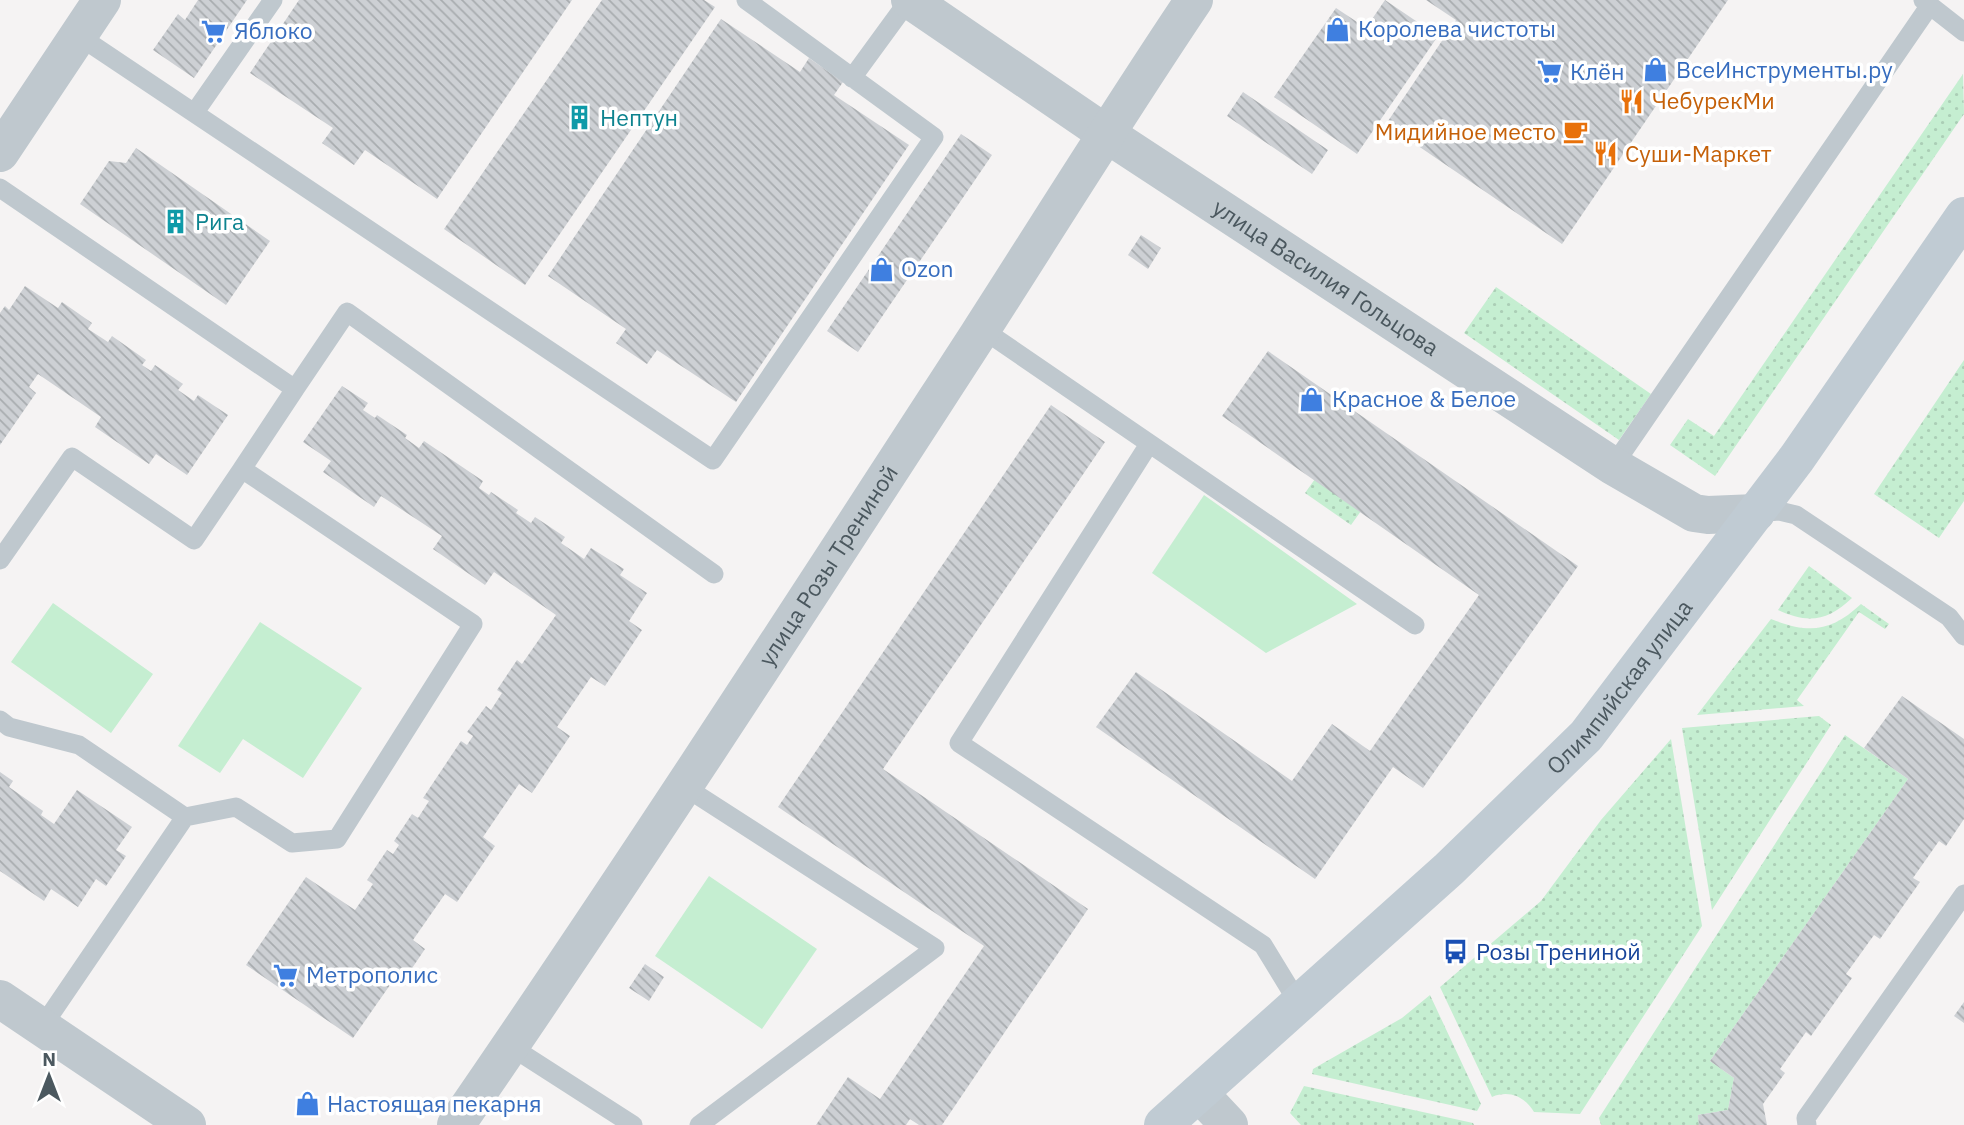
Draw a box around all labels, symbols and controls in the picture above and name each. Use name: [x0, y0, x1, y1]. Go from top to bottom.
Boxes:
place label: Королева чистоты: [1358, 13, 1556, 43]
place label: Яблоко: [234, 15, 313, 45]
shop icon: Королева чистоты: [1324, 15, 1352, 43]
supermarket icon: Яблоко: [200, 17, 228, 45]
place label: ВсеИнструменты.ру: [1676, 54, 1893, 84]
place label: Клён: [1570, 56, 1625, 86]
shop icon: ВсеИнструменты.ру: [1642, 56, 1670, 84]
supermarket icon: Клён: [1536, 58, 1564, 86]
place label: ЧебурекМи: [1652, 85, 1775, 115]
restaurant icon: ЧебурекМи: [1618, 87, 1646, 115]
place label: Нептун: [600, 102, 678, 132]
building icon: Нептун: [566, 104, 594, 132]
place label: Мидийное место: [1375, 116, 1556, 146]
cafe icon: Мидийное место: [1562, 118, 1590, 146]
place label: Суши-Маркет: [1625, 138, 1772, 168]
restaurant icon: Суши-Маркет: [1591, 140, 1619, 168]
street label: улица Василия Гольцова: [1207, 192, 1445, 362]
place label: Рига: [195, 206, 244, 236]
building icon: Рига: [161, 208, 189, 236]
place label: Ozon: [901, 253, 954, 283]
shop icon: Ozon: [867, 255, 895, 283]
place label: Красное & Белое: [1332, 383, 1516, 413]
shop icon: Красное & Белое: [1298, 385, 1326, 413]
street label: улица Розы Трениной: [751, 459, 904, 671]
street label: Олимпийская улица: [1540, 593, 1698, 780]
place label: Розы Трениной: [1476, 936, 1641, 966]
bus stop icon: Розы Трениной: [1442, 938, 1470, 966]
place label: Метрополис: [306, 959, 438, 989]
supermarket icon: Метрополис: [272, 961, 300, 989]
north arrow: [14, 1041, 84, 1111]
text: N: [42, 1047, 56, 1071]
place label: Настоящая пекарня: [327, 1088, 542, 1118]
shop icon: Настоящая пекарня: [293, 1090, 321, 1118]

